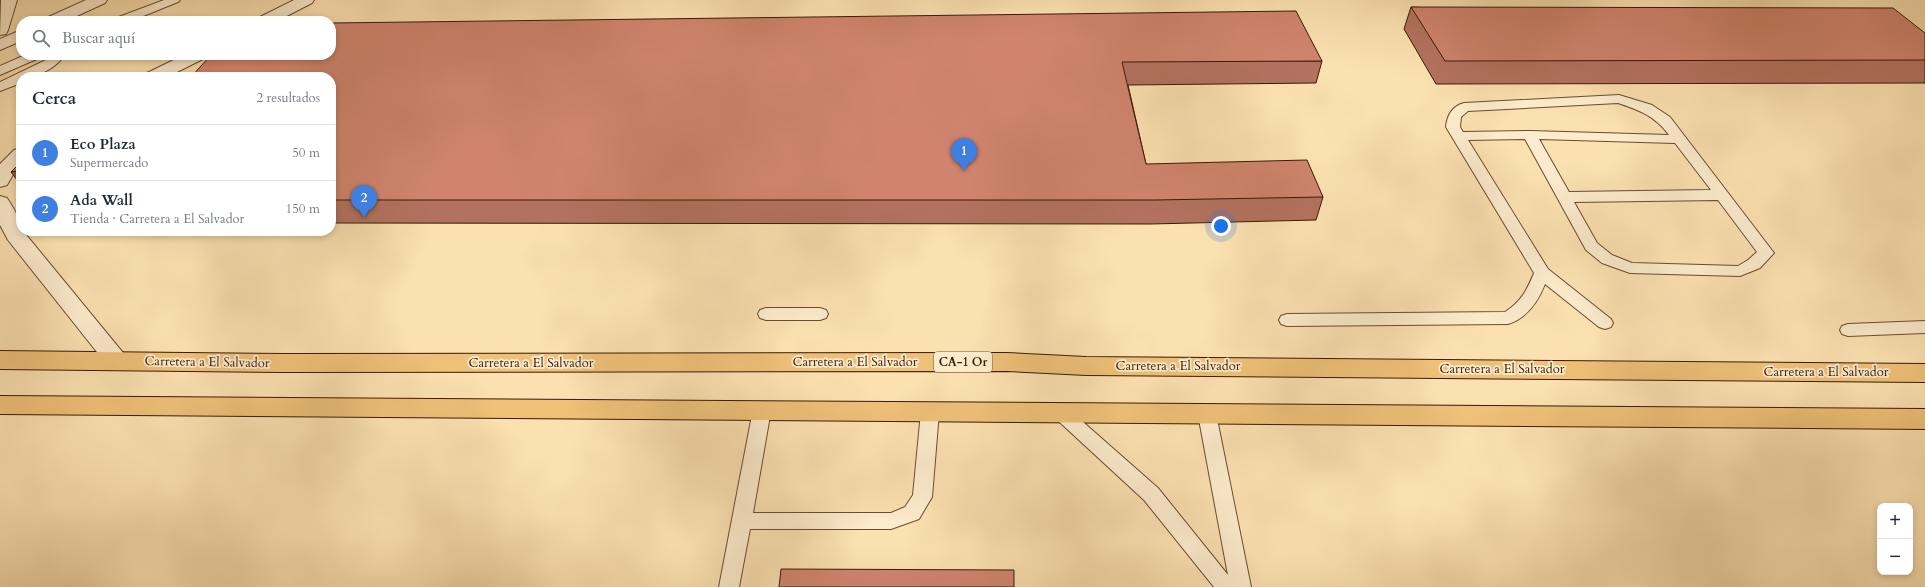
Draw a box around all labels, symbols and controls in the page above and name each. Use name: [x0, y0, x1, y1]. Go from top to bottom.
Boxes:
search box: [16, 16, 336, 60]
icon: search: [30, 27, 52, 49]
text: Buscar aquí: [62, 28, 135, 48]
text: Cerca: [32, 87, 76, 110]
text: 2 resultados: [256, 89, 320, 107]
text: Eco Plaza: [70, 134, 136, 154]
pin: 1: [951, 138, 977, 171]
text: 1: [42, 144, 48, 162]
text: 50 m: [292, 144, 320, 162]
text: Supermercado: [70, 154, 148, 172]
pin: 2: [351, 185, 377, 218]
text: Ada Wall: [70, 190, 133, 210]
text: 2: [42, 200, 48, 218]
text: 150 m: [286, 200, 320, 218]
text: Tienda · Carretera a El Salvador: [70, 210, 244, 228]
your location: [1211, 216, 1231, 236]
street label: Carretera a El Salvador: [144, 352, 270, 372]
road number: CA-1 Or: [934, 352, 992, 372]
street label: Carretera a El Salvador: [792, 353, 918, 371]
street label: Carretera a El Salvador: [468, 354, 594, 372]
street label: Carretera a El Salvador: [1115, 357, 1241, 375]
street label: Carretera a El Salvador: [1439, 360, 1565, 378]
street label: Carretera a El Salvador: [1763, 363, 1889, 381]
map controls: [1877, 503, 1913, 575]
button: +: [1877, 503, 1913, 539]
button: −: [1877, 539, 1913, 575]

